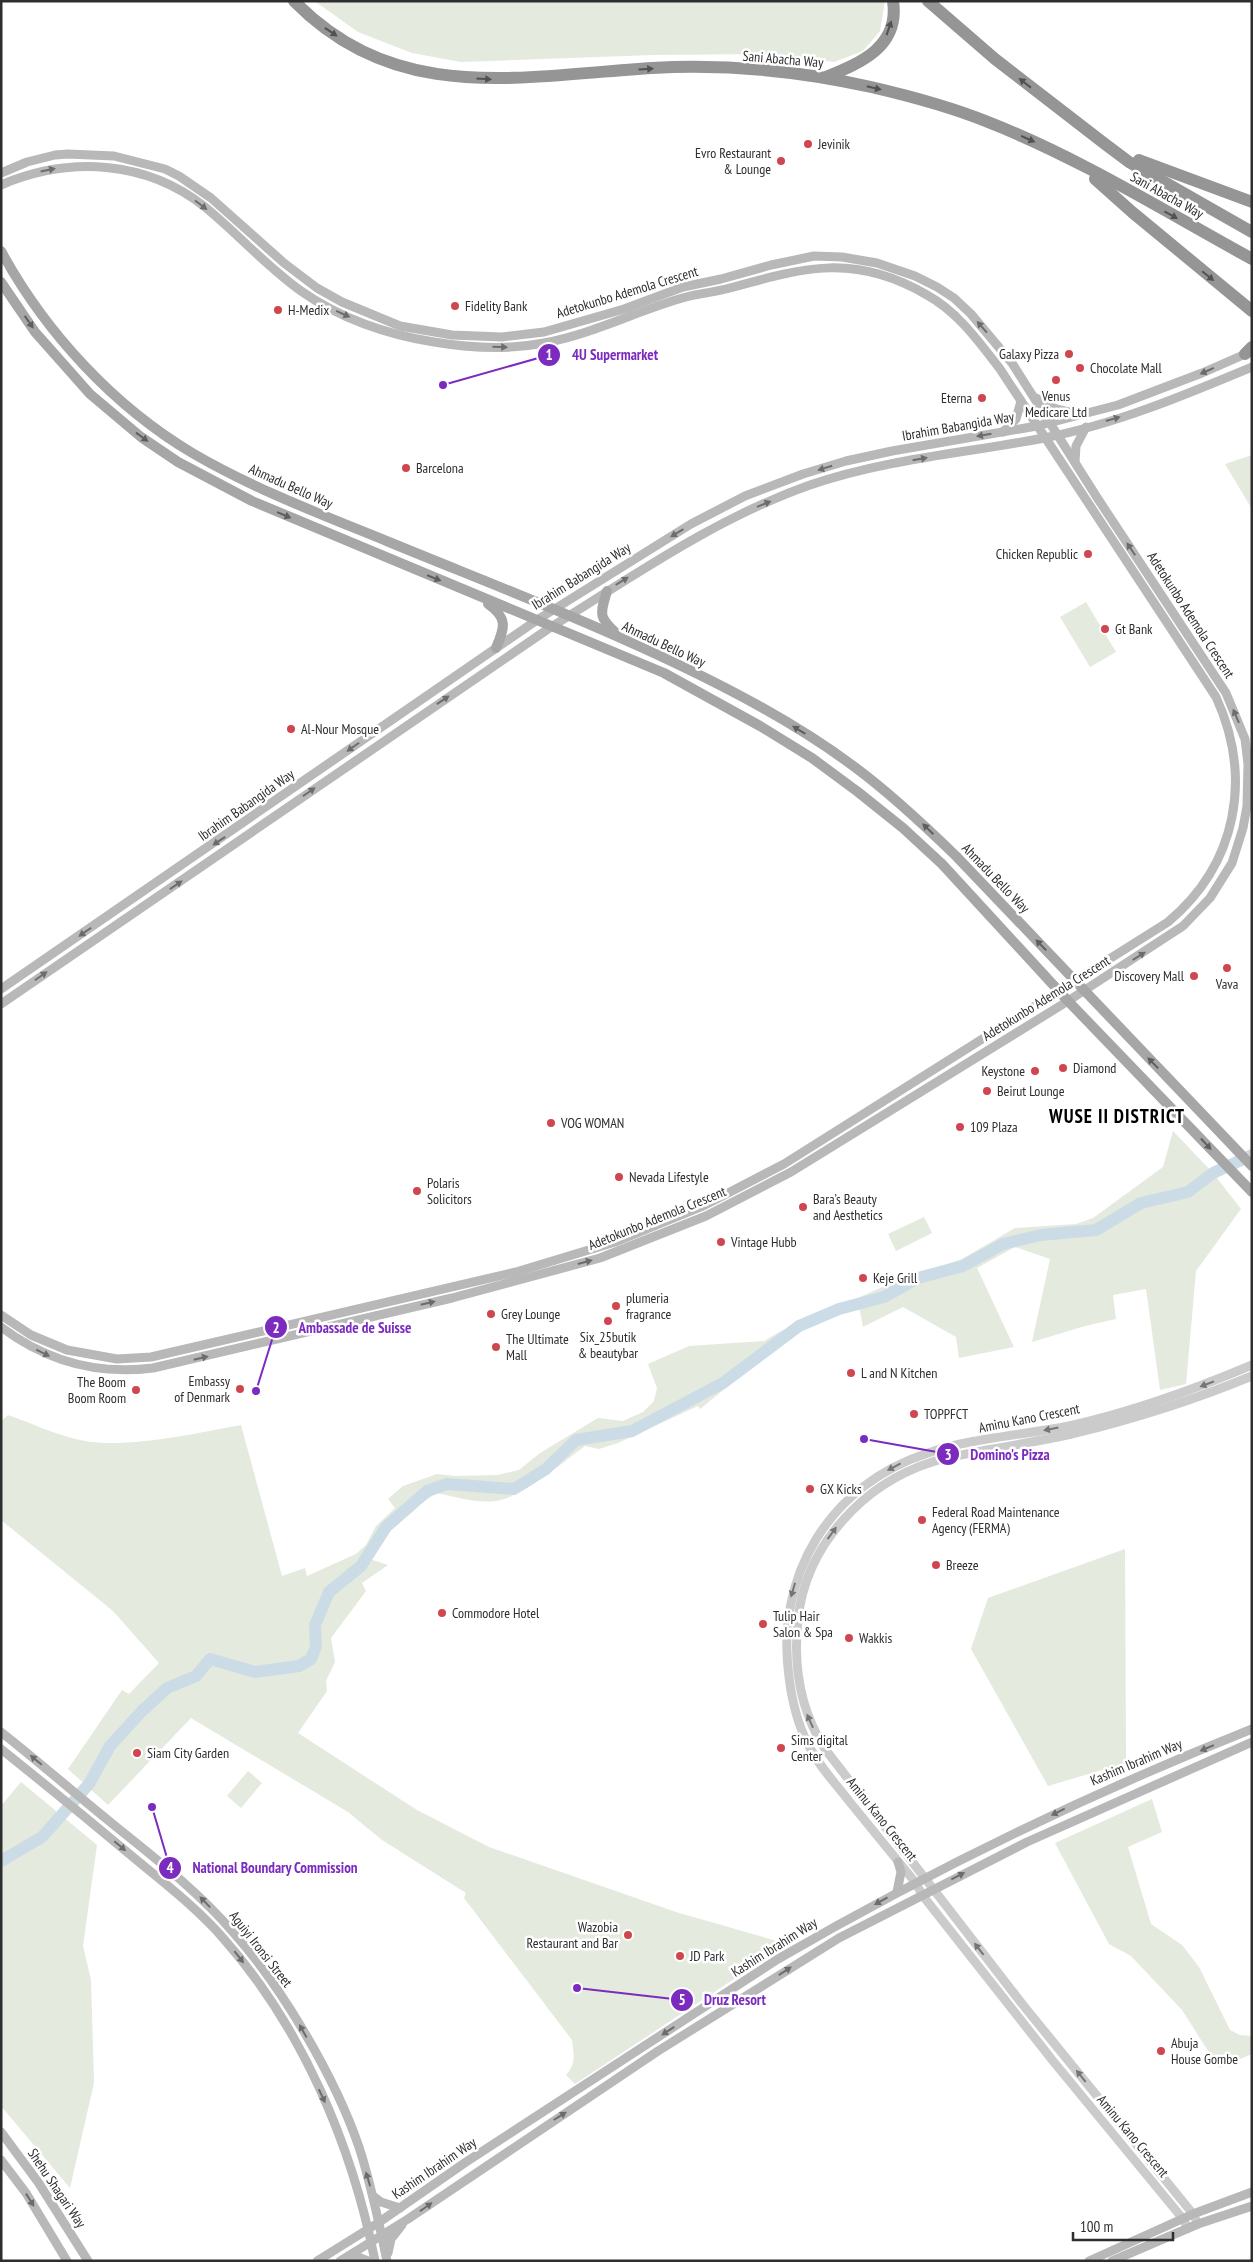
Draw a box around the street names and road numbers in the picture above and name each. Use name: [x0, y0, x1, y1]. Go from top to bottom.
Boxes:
street label: Sani Abacha Way: [742, 47, 825, 72]
street label: Sani Abacha Way: [1127, 168, 1207, 223]
street label: Adetokunbo Ademola Crescent: [554, 262, 700, 322]
street label: Ibrahim Babangida Way: [901, 407, 1016, 445]
street label: Ahmadu Bello Way: [246, 459, 336, 513]
street label: Ibrahim Babangida Way: [528, 538, 634, 614]
street label: Adetokunbo Ademola Crescent: [1143, 548, 1239, 682]
street label: Ahmadu Bello Way: [619, 617, 709, 672]
street label: Ibrahim Babangida Way: [194, 765, 298, 845]
street label: Ahmadu Bello Way: [958, 839, 1034, 917]
street label: Adetokunbo Ademola Crescent: [979, 951, 1113, 1045]
street label: Adetokunbo Ademola Crescent: [585, 1182, 729, 1254]
street label: Aminu Kano Crescent: [977, 1399, 1081, 1437]
street label: Kashim Ibrahim Way: [1087, 1734, 1185, 1789]
street label: Aminu Kano Crescent: [843, 1774, 921, 1865]
street label: Aguiyi Ironsi Street: [226, 1907, 296, 1991]
street label: Kashim Ibrahim Way: [728, 1913, 821, 1981]
street label: Aminu Kano Crescent: [1093, 2091, 1173, 2181]
street label: Kashim Ibrahim Way: [388, 2133, 480, 2203]
street label: Shehu Shagari Way: [24, 2145, 91, 2232]

